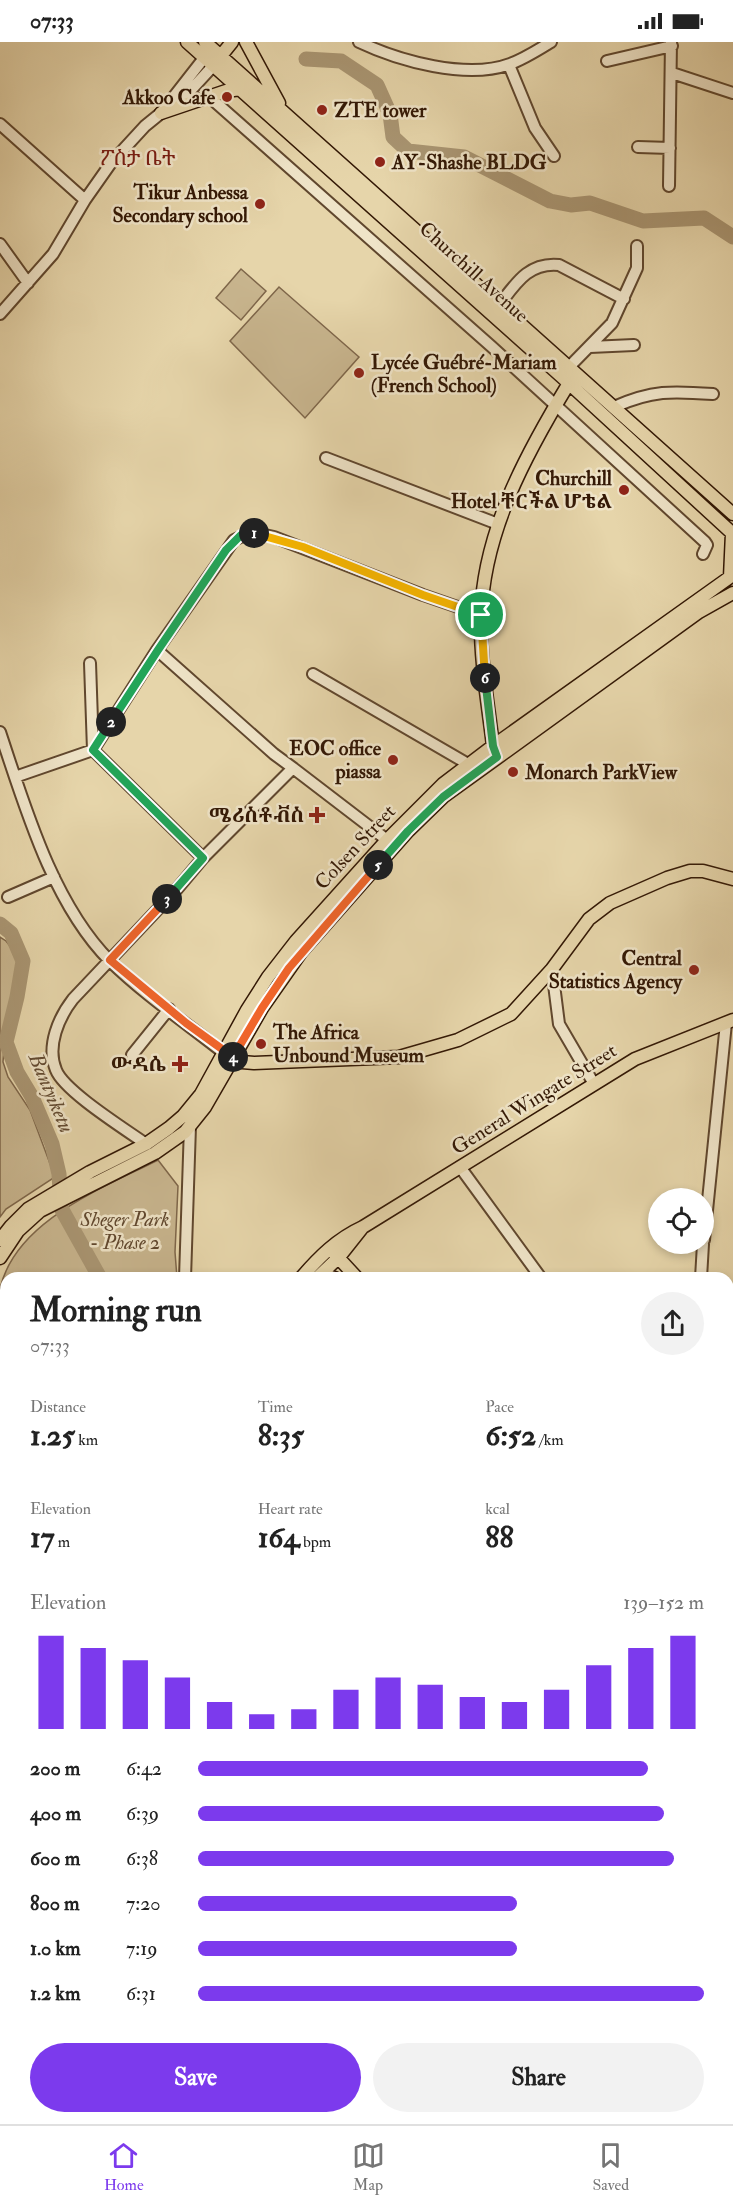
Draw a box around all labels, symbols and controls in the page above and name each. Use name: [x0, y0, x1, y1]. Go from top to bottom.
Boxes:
text: 07:33: [30, 7, 74, 35]
place label: Akkoo Cafe: [122, 85, 216, 110]
marker: Akkoo Cafe: [220, 90, 234, 104]
place label: ZTE tower: [334, 98, 427, 123]
marker: ZTE tower: [315, 103, 329, 117]
district label: ፖስታ ቤት: [100, 145, 176, 172]
place label: AY-Shashe BLDG: [391, 150, 547, 175]
marker: AY-Shashe BLDG: [373, 155, 387, 169]
place label: Tikur Anbessa Secondary school: [112, 180, 249, 229]
marker: Tikur Anbessa Secondary school: [253, 197, 267, 211]
street label: Churchill Avenue: [414, 216, 534, 328]
place label: Lycée Guébré-Mariam (French School): [371, 350, 557, 398]
marker: Lycée Guébré-Mariam (French School): [352, 366, 366, 380]
place label: Churchill Hotel ቸርችል ሆቴል: [451, 466, 613, 514]
marker: Churchill Hotel ቸርችል ሆቴል: [617, 483, 631, 497]
pin: 1: [239, 518, 269, 548]
text: 1: [251, 523, 257, 543]
pin: [455, 589, 506, 640]
icon: arrive: [464, 598, 497, 631]
pin: 6: [470, 663, 500, 693]
text: 6: [481, 668, 489, 688]
pin: 2: [96, 707, 126, 737]
text: 2: [107, 712, 115, 732]
place label: EOC office piassa: [289, 736, 382, 785]
marker: EOC office piassa: [386, 753, 400, 767]
place label: Monarch ParkView: [524, 760, 678, 785]
marker: Monarch ParkView: [506, 765, 520, 779]
street label: Colsen Street: [309, 799, 401, 895]
place label: ሜሪስቶቭስ: [209, 803, 304, 828]
marker: ሜሪስቶቭስ: [308, 806, 326, 824]
pin: 5: [363, 850, 393, 880]
text: 5: [374, 855, 382, 875]
pin: 3: [152, 884, 182, 914]
text: 3: [164, 889, 170, 909]
place label: Central Statistics Agency: [549, 946, 683, 995]
marker: Central Statistics Agency: [687, 963, 701, 977]
place label: The Africa Unbound Museum: [272, 1020, 425, 1068]
marker: The Africa Unbound Museum: [254, 1037, 268, 1051]
street label: General Wingate Street: [447, 1038, 622, 1160]
pin: 4: [218, 1042, 248, 1072]
text: 4: [229, 1047, 237, 1067]
water label: Bantyiketu: [22, 1048, 80, 1137]
place label: ውዳሴ: [111, 1052, 166, 1077]
marker: ውዳሴ: [171, 1055, 189, 1073]
map controls: [648, 1188, 714, 1254]
button: locate: [648, 1188, 714, 1254]
park label: Sheger Park - Phase 2: [80, 1207, 169, 1255]
text: Morning run: [30, 1290, 202, 1331]
button: share: [641, 1292, 704, 1355]
text: 07:33: [30, 1333, 70, 1358]
text: Distance: [30, 1397, 86, 1417]
text: Time: [258, 1397, 293, 1417]
text: Pace: [485, 1397, 514, 1417]
text: 1.25: [30, 1417, 75, 1454]
text: 8:35: [258, 1417, 304, 1454]
text: 6:52: [485, 1417, 536, 1454]
text: km: [75, 1430, 98, 1450]
text: /km: [536, 1430, 564, 1450]
text: Elevation: [30, 1499, 91, 1519]
text: Heart rate: [258, 1499, 323, 1519]
text: kcal: [485, 1499, 510, 1519]
text: 17: [30, 1519, 54, 1556]
text: 164: [258, 1519, 300, 1556]
text: 88: [485, 1519, 513, 1556]
text: m: [54, 1532, 70, 1552]
text: bpm: [300, 1532, 331, 1552]
text: Elevation: [30, 1590, 106, 1615]
text: 139–152 m: [623, 1590, 704, 1615]
text: 200 m: [30, 1756, 80, 1781]
text: 6:42: [126, 1756, 162, 1781]
text: 400 m: [30, 1801, 81, 1826]
text: 6:39: [126, 1801, 159, 1826]
text: 600 m: [30, 1846, 80, 1871]
text: 6:38: [126, 1846, 158, 1871]
text: 800 m: [30, 1891, 80, 1916]
text: 7:20: [126, 1891, 161, 1916]
text: 1.0 km: [30, 1936, 81, 1961]
text: 7:19: [126, 1936, 157, 1961]
text: 1.2 km: [30, 1981, 80, 2006]
text: 6:31: [126, 1981, 156, 2006]
button: Save: [30, 2043, 361, 2112]
button: Share: [373, 2043, 704, 2112]
tab: Home: [104, 2139, 144, 2195]
tab: Map: [352, 2139, 385, 2195]
tab: Saved: [592, 2139, 629, 2195]

